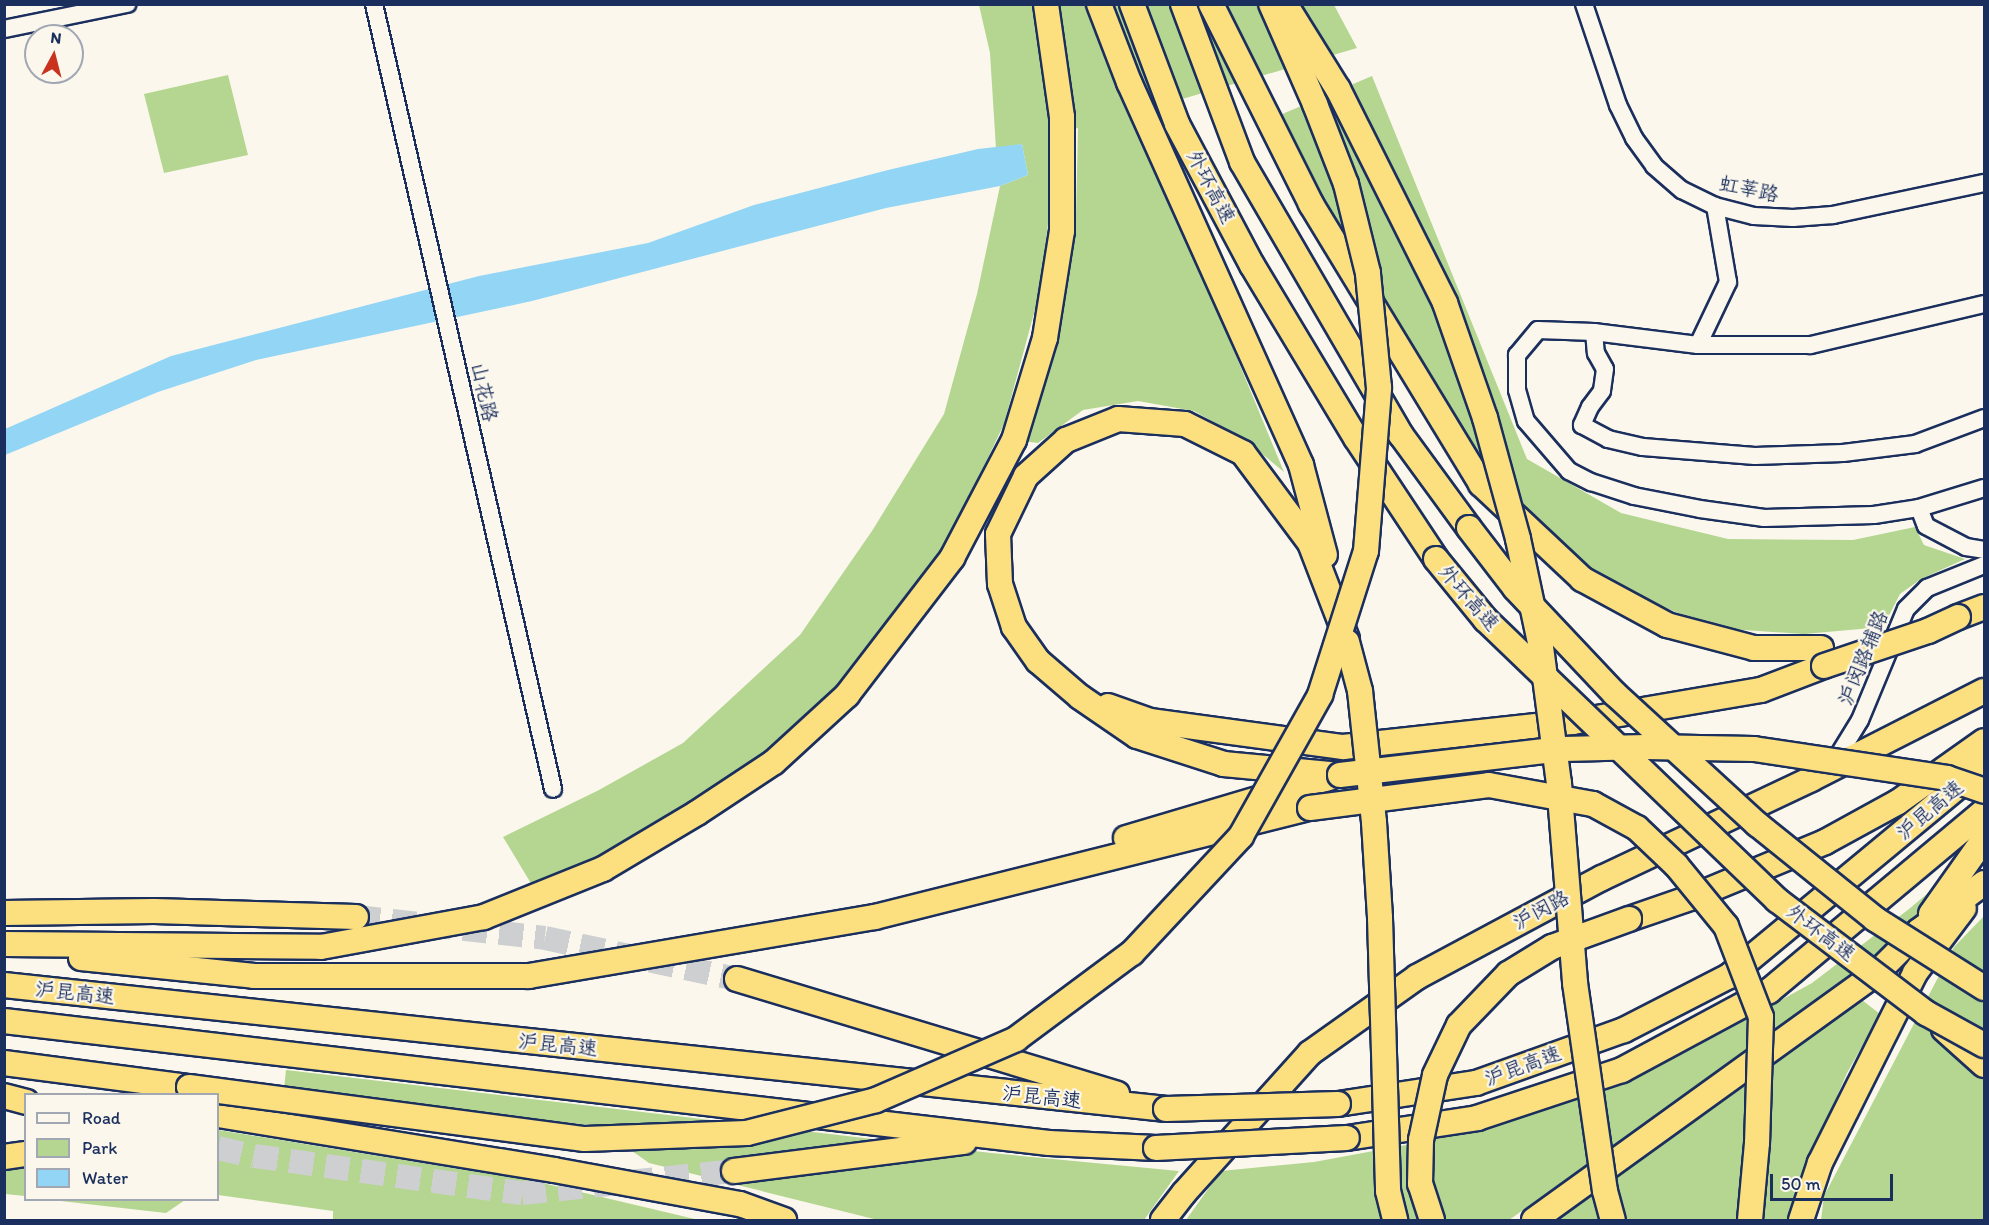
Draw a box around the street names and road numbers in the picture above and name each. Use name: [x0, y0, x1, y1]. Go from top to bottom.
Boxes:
street label: 外环高速: [1182, 146, 1240, 228]
street label: 虹莘路: [1717, 171, 1781, 207]
street label: 山花路: [466, 360, 502, 424]
street label: 外环高速: [1434, 560, 1504, 636]
street label: 沪闵路辅路: [1833, 607, 1893, 709]
street label: 沪昆高速: [1892, 775, 1968, 845]
street label: 沪闵路: [1509, 885, 1573, 935]
street label: 外环高速: [1782, 899, 1860, 967]
street label: 沪昆高速: [34, 977, 116, 1009]
street label: 沪昆高速: [517, 1029, 599, 1061]
street label: 沪昆高速: [1481, 1041, 1565, 1091]
street label: 沪昆高速: [1001, 1081, 1083, 1113]

